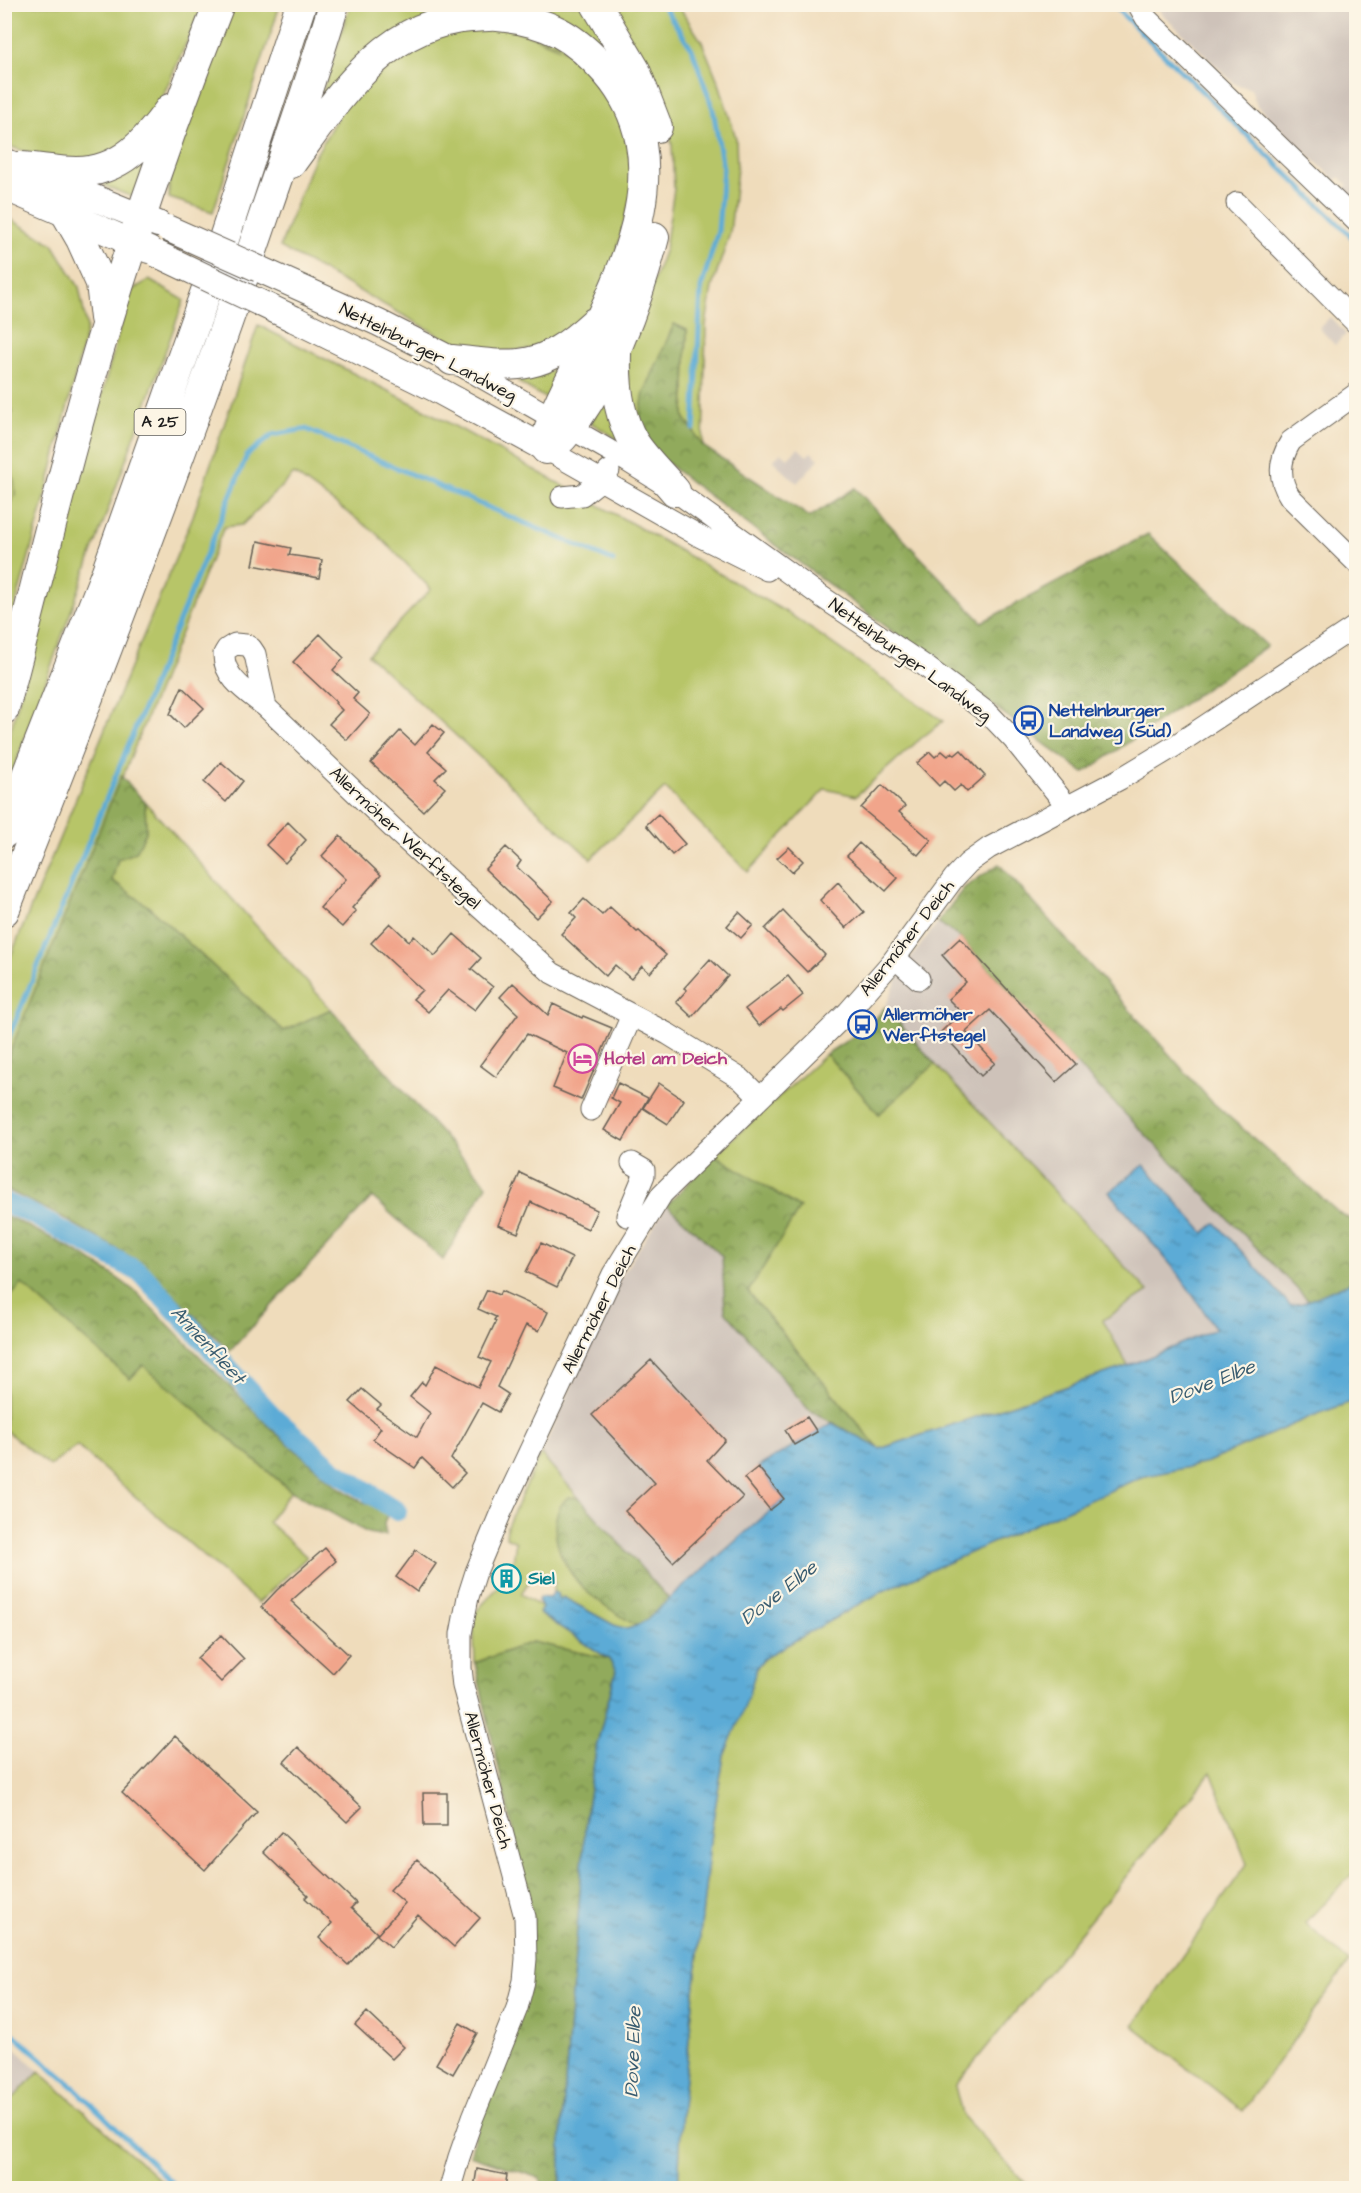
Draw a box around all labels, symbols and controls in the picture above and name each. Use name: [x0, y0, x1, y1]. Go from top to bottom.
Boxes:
street label: Nettelnburger Landweg: [335, 296, 521, 409]
road number: A 25: [134, 409, 186, 435]
street label: Nettelnburger Landweg: [823, 592, 997, 729]
place label: Nettelnburger Landweg (Süd): [1049, 698, 1172, 745]
bus stop icon: Nettelnburger Landweg (Süd): [1012, 704, 1044, 736]
street label: Allermöher Werftstegel: [323, 761, 487, 916]
street label: Allermöher Deich: [854, 875, 960, 1001]
place label: Allermöher Werftstegel: [882, 1002, 986, 1049]
bus stop icon: Allermöher Werftstegel: [846, 1008, 878, 1040]
hotel icon: Hotel am Deich: [567, 1042, 599, 1074]
place label: Hotel am Deich: [604, 1046, 728, 1071]
street label: Allermöher Deich: [556, 1240, 642, 1378]
water label: Annenfleet: [164, 1299, 253, 1392]
water label: Dove Elbe: [1165, 1352, 1260, 1411]
water label: Dove Elbe: [735, 1553, 824, 1632]
building icon: Siel: [491, 1562, 523, 1594]
place label: Siel: [527, 1566, 555, 1591]
street label: Allermöher Deich: [458, 1709, 518, 1852]
water label: Dove Elbe: [617, 2005, 649, 2098]

